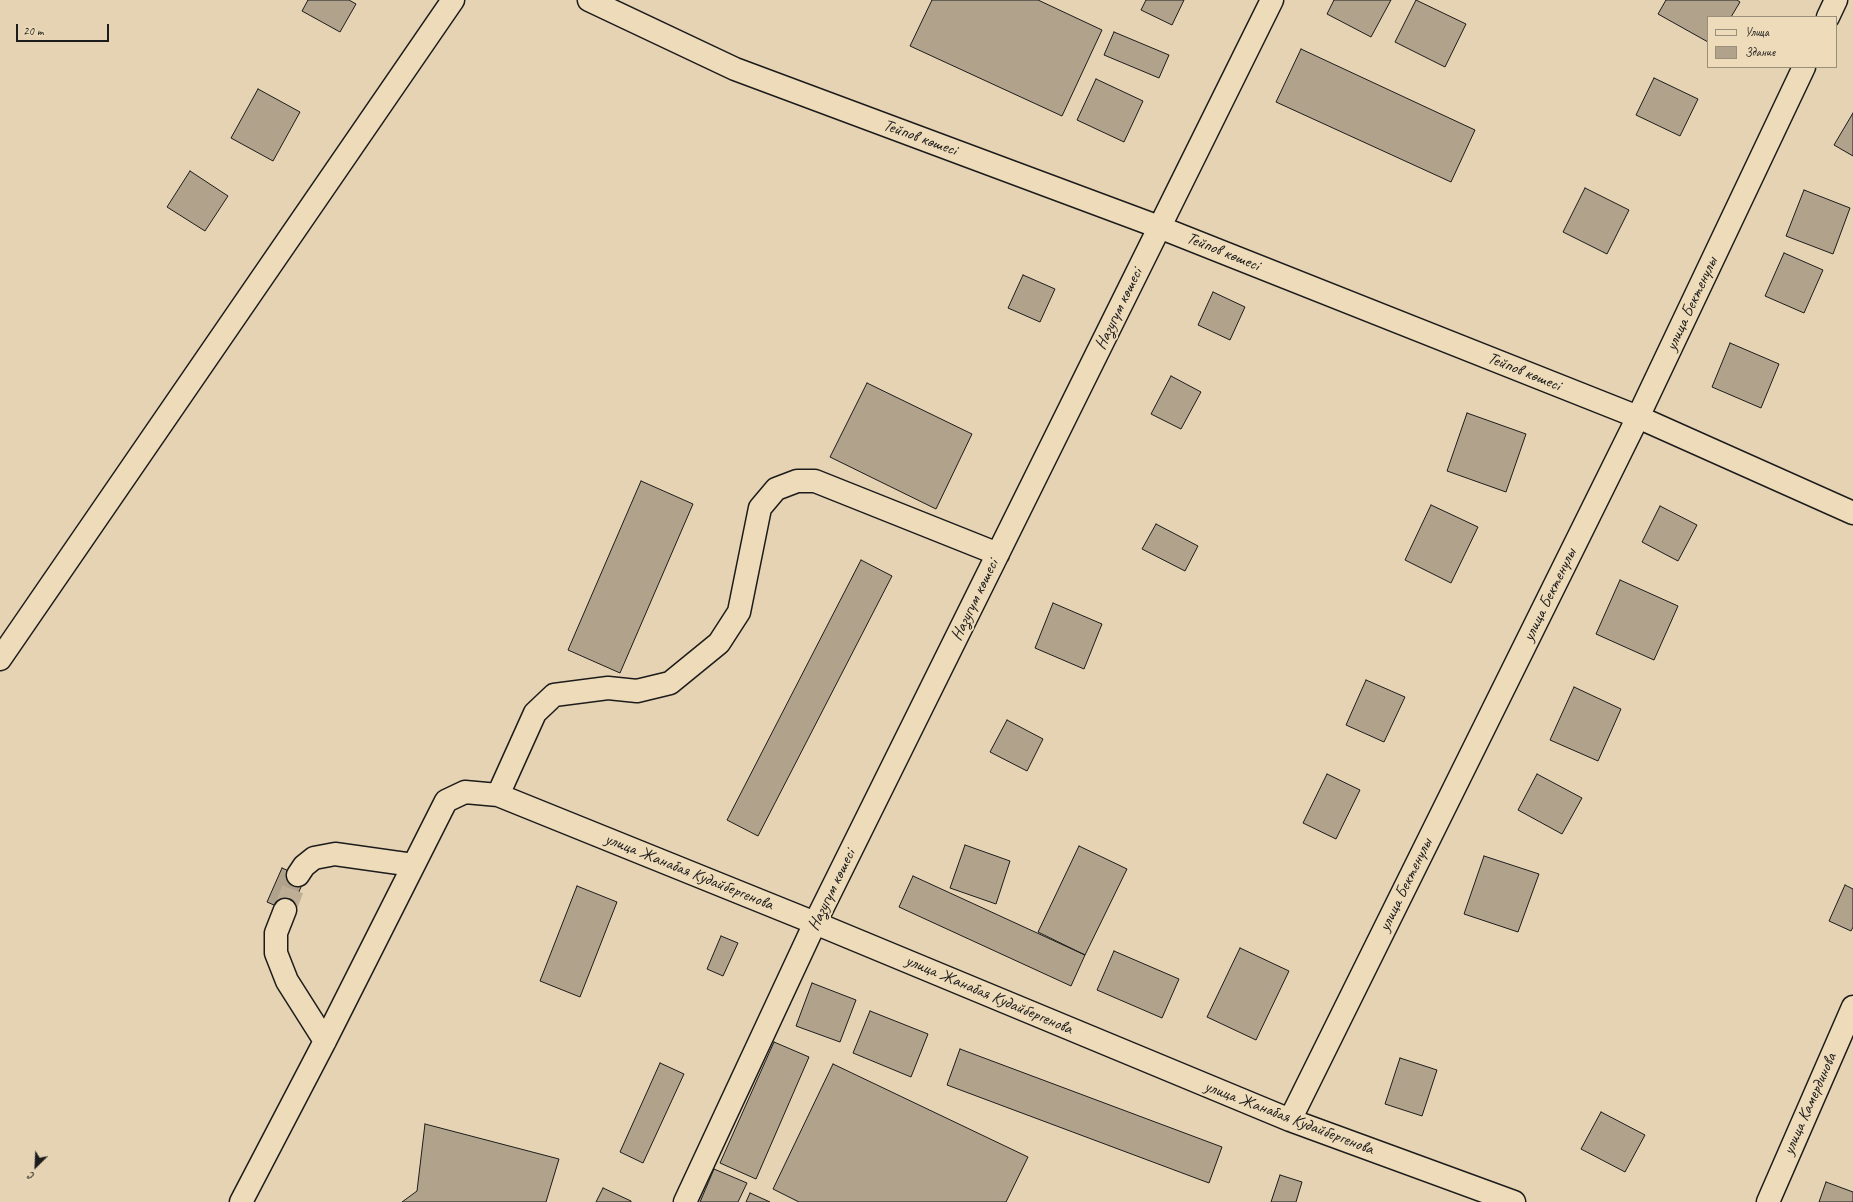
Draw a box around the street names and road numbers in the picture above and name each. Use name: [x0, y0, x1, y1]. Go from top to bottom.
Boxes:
street label: Тейпов көшесі: [880, 115, 960, 161]
street label: Тейпов көшесі: [1183, 228, 1263, 276]
street label: улица Бектенулы: [1661, 254, 1723, 354]
street label: Назугум көшесі: [1091, 265, 1147, 353]
street label: Тейпов көшесі: [1484, 348, 1564, 396]
street label: улица Бектенулы: [1519, 545, 1581, 645]
street label: Назугум көшесі: [947, 556, 1003, 644]
street label: улица Жанабая Кудайбергенова: [602, 829, 776, 915]
street label: улица Бектенулы: [1375, 835, 1437, 935]
street label: Назугум көшесі: [804, 846, 860, 934]
street label: улица Жанабая Кудайбергенова: [902, 951, 1076, 1039]
street label: улица Камердинова: [1778, 1050, 1842, 1158]
street label: улица Жанабая Кудайбергенова: [1202, 1076, 1376, 1160]

